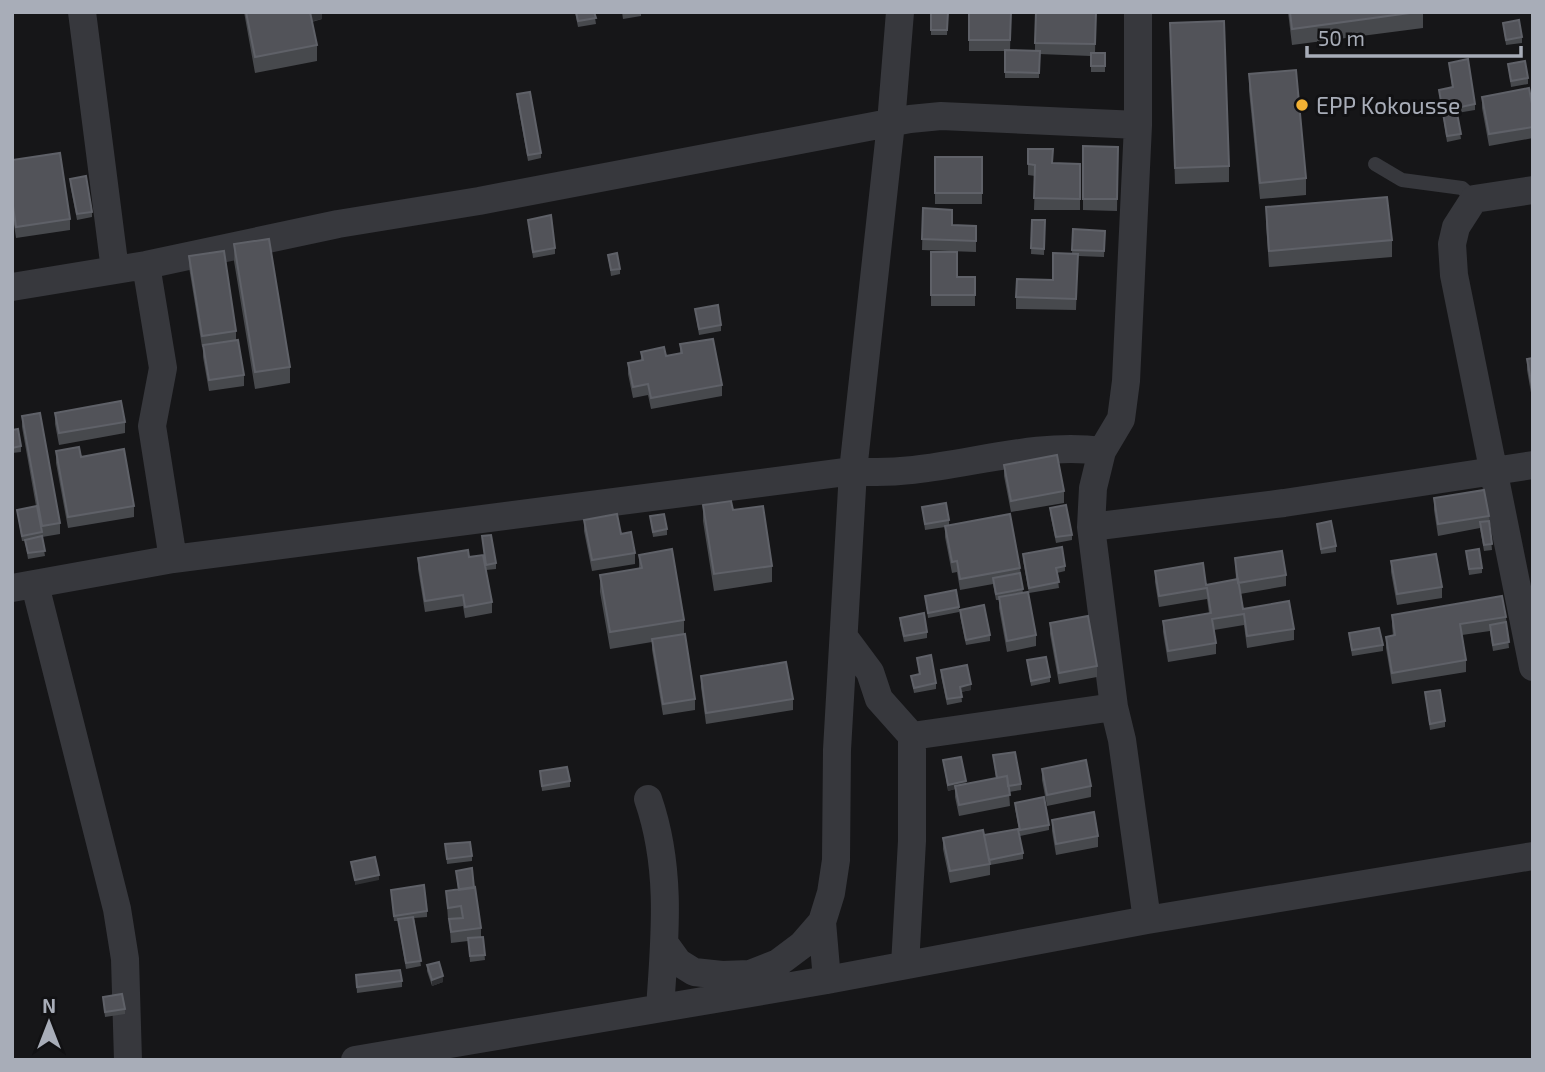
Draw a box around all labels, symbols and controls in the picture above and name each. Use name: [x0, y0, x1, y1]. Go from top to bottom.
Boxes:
scale bar: [1307, 14, 1520, 58]
text: 50 m: [1318, 25, 1365, 50]
place label: EPP Kokousse: [1316, 91, 1460, 119]
marker: EPP Kokousse: [1294, 97, 1310, 113]
north arrow: [14, 988, 84, 1058]
text: N: [42, 994, 56, 1017]

